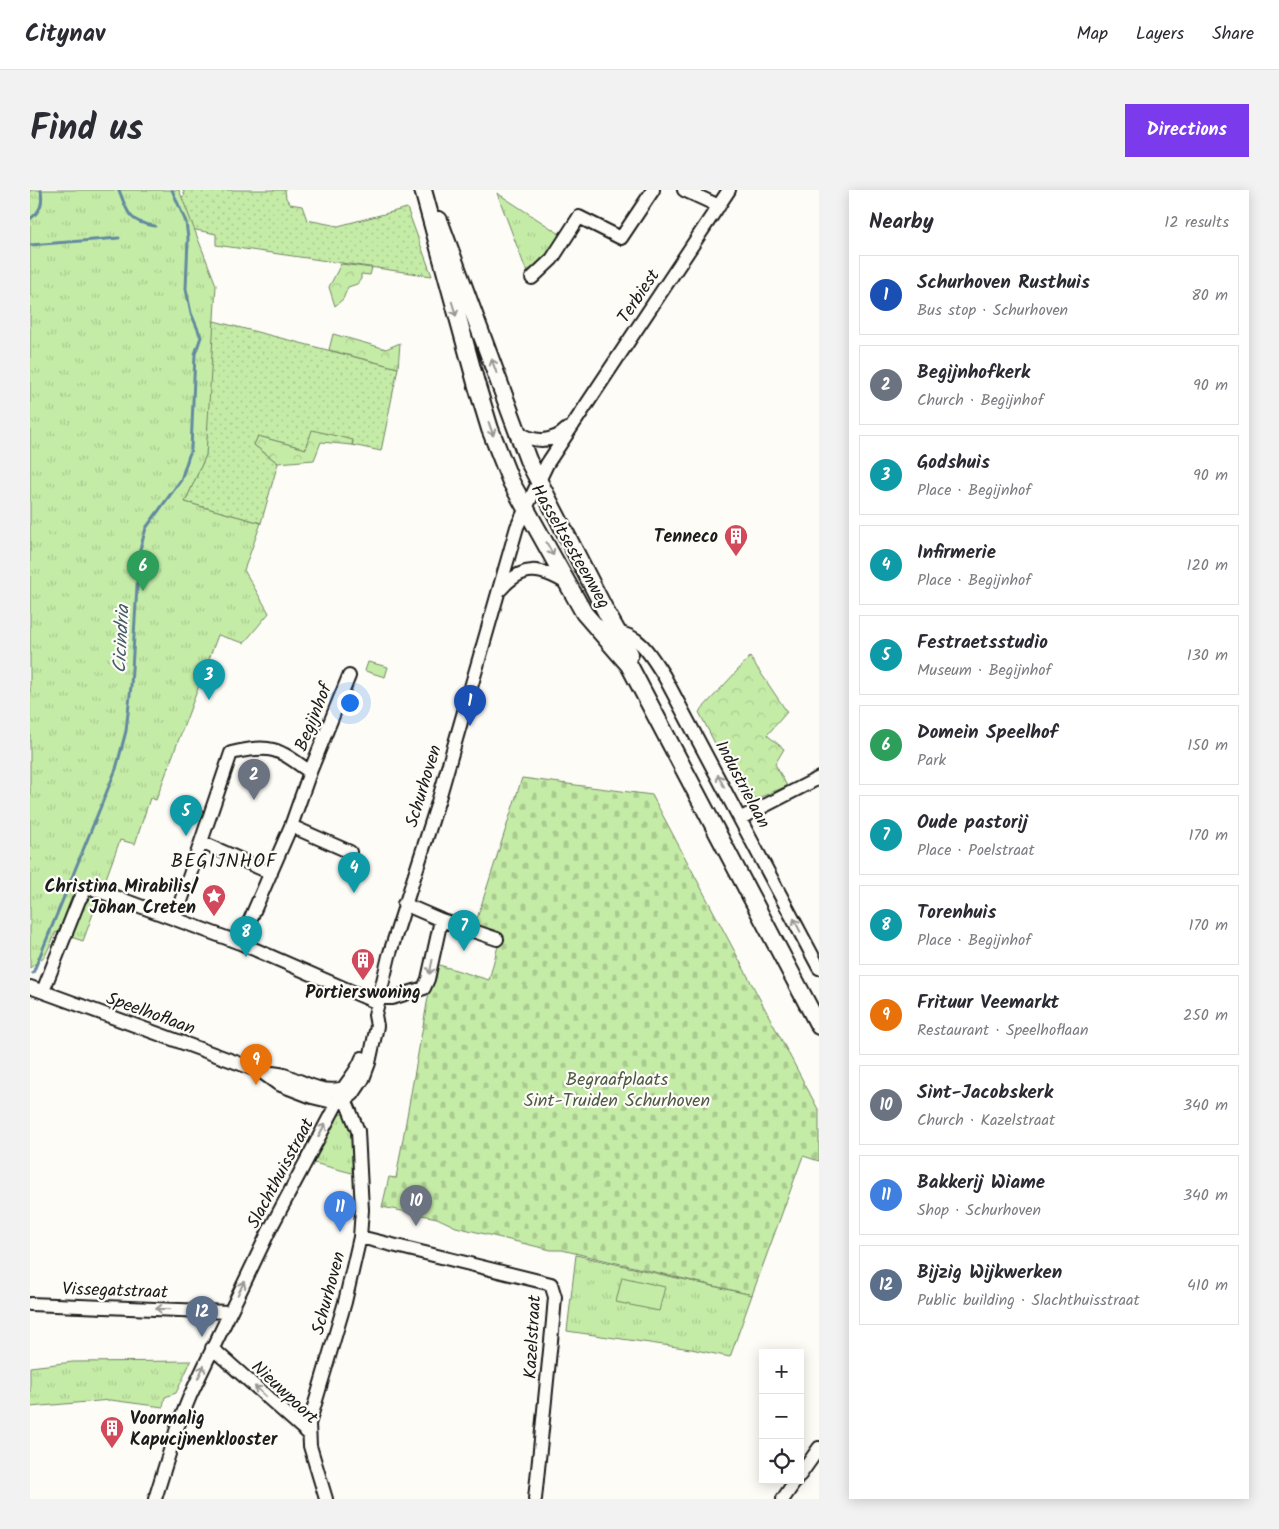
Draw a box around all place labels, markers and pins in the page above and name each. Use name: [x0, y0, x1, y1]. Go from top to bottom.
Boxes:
place label: Tenneco: [654, 523, 718, 552]
building icon: Tenneco: [723, 523, 749, 557]
pin: 6: [127, 550, 159, 591]
pin: 3: [193, 659, 225, 700]
pin: 1: [454, 685, 486, 726]
pin: 2: [238, 759, 270, 800]
pin: 5: [170, 795, 202, 836]
pin: 4: [338, 852, 370, 893]
place label: Christina Mirabilis/ Johan Creten: [44, 873, 199, 923]
place icon: Christina Mirabilis/ Johan Creten: [201, 883, 227, 917]
pin: 7: [448, 910, 480, 951]
pin: 8: [230, 916, 262, 957]
building icon: Portierswoning: [350, 947, 376, 981]
place label: Portierswoning: [305, 979, 421, 1008]
pin: 9: [240, 1044, 272, 1085]
pin: 10: [400, 1185, 432, 1226]
pin: 11: [324, 1191, 356, 1232]
pin: 12: [186, 1296, 218, 1337]
place label: Voormalig Kapucijnenklooster: [130, 1405, 279, 1455]
building icon: Voormalig Kapucijnenklooster: [99, 1415, 125, 1449]

